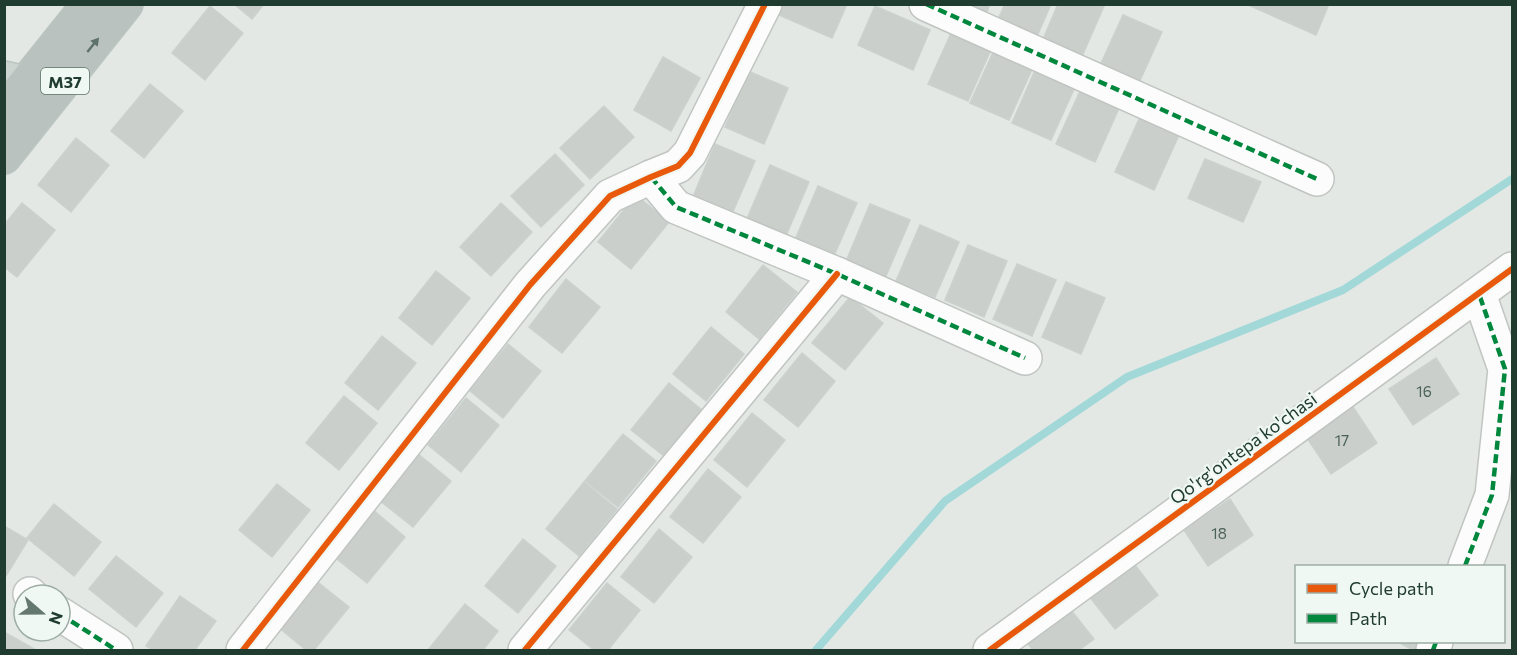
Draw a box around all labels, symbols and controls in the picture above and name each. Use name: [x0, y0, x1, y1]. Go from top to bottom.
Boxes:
one-way arrow: [87, 38, 99, 53]
road number: M37: [41, 68, 89, 94]
house number: 16: [1416, 382, 1432, 400]
street label: Qo'rg'ontepa ko'chasi: [1165, 387, 1321, 509]
house number: 17: [1335, 431, 1349, 449]
house number: 18: [1211, 524, 1227, 542]
legend: [1295, 565, 1505, 643]
text: Cycle path: [1349, 577, 1434, 599]
north arrow: [12, 583, 72, 643]
text: Path: [1349, 607, 1387, 629]
text: N: [46, 609, 68, 627]

